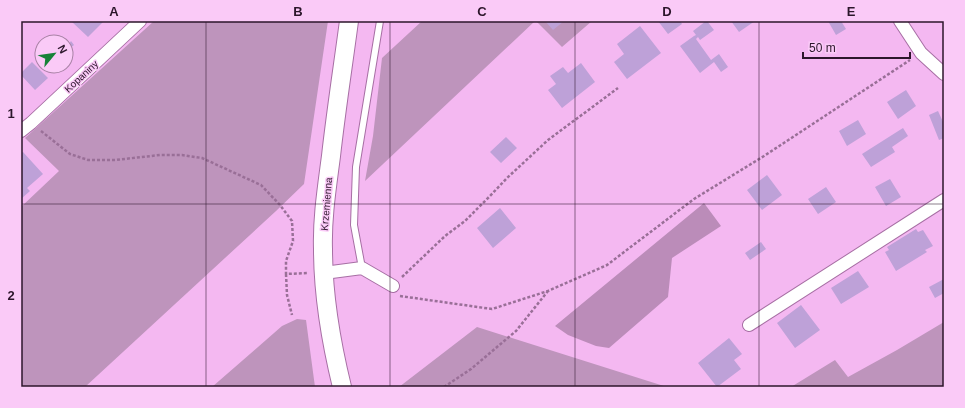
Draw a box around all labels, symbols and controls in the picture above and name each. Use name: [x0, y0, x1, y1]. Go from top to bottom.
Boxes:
text: A: [109, 4, 119, 19]
text: B: [293, 4, 303, 19]
text: C: [477, 4, 487, 19]
text: D: [662, 4, 672, 19]
text: E: [847, 4, 856, 19]
north arrow: [34, 34, 74, 74]
scale bar: [803, 34, 910, 60]
text: 50 m: [809, 41, 836, 55]
text: N: [56, 43, 70, 56]
street label: Kopaniny: [62, 58, 100, 95]
text: 1: [7, 106, 15, 121]
street label: Krzemienna: [319, 177, 334, 231]
text: 2: [7, 288, 15, 303]

